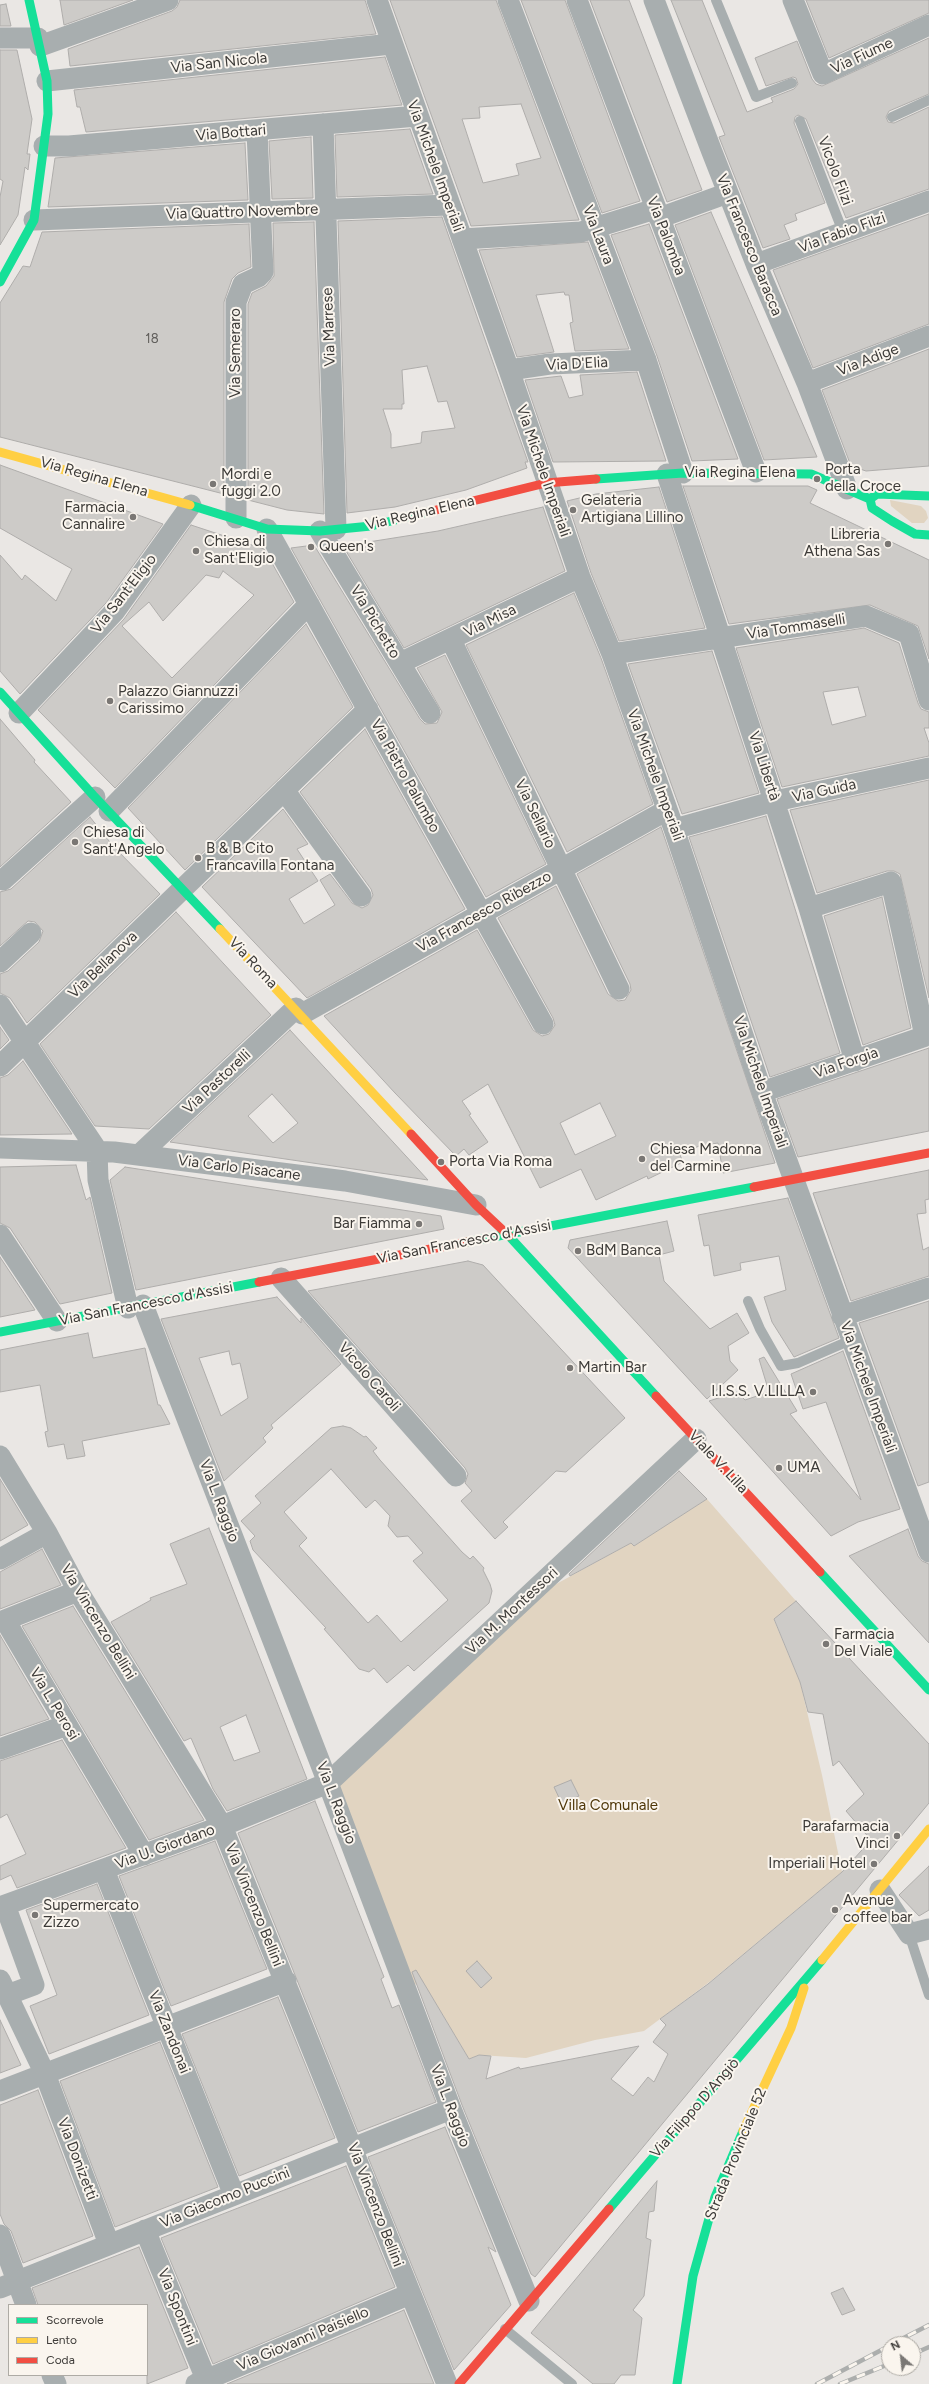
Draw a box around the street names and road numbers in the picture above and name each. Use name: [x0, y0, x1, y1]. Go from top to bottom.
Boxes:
street label: Via Fiume: [828, 34, 896, 78]
street label: Via San Nicola: [170, 49, 268, 77]
street label: Via Michele Imperiali: [403, 98, 467, 234]
street label: Via Bottari: [195, 121, 267, 145]
street label: Vicolo Filzi: [814, 134, 856, 208]
street label: Via Francesco Baracca: [712, 171, 786, 319]
street label: Via Palomba: [643, 194, 689, 278]
street label: Via Quattro Novembre: [165, 200, 319, 224]
street label: Via Laura: [579, 203, 617, 267]
street label: Via Fabio Filzi: [796, 209, 888, 257]
street label: Via Marrese: [319, 287, 339, 367]
street label: Via Semeraro: [227, 308, 245, 398]
street label: Via Adige: [835, 340, 901, 380]
street label: Via D'Elia: [546, 353, 608, 375]
street label: Via Michele Imperiali: [512, 403, 574, 539]
street label: Via Regina Elena: [38, 453, 150, 501]
street label: Via Regina Elena: [684, 464, 796, 482]
street label: Via Regina Elena: [364, 492, 476, 534]
street label: Via Sant'Eligio: [87, 551, 161, 637]
street label: Via Pichetto: [346, 582, 404, 662]
street label: Via Misa: [461, 601, 519, 641]
street label: Via Tommaselli: [745, 610, 847, 644]
street label: Via Michele Imperiali: [623, 707, 687, 843]
street label: Via Pietro Palumbo: [366, 716, 444, 836]
street label: Via Libertà: [744, 729, 784, 803]
street label: Via Guida: [790, 775, 858, 807]
street label: Via Sellario: [511, 777, 559, 851]
street label: Via Francesco Ribezzo: [413, 867, 555, 957]
street label: Via Bellanova: [65, 928, 141, 1002]
street label: Via Roma: [225, 934, 281, 992]
street label: Via Michele Imperiali: [729, 1014, 791, 1150]
street label: Via Forgia: [811, 1044, 881, 1082]
street label: Via Pastorelli: [179, 1046, 255, 1118]
street label: Via Carlo Pisacane: [177, 1152, 301, 1184]
street label: Via San Francesco d'Assisi: [375, 1216, 553, 1268]
street label: Via San Francesco d'Assisi: [57, 1278, 235, 1330]
street label: Via Michele Imperiali: [836, 1319, 900, 1455]
street label: Vicolo Caroli: [334, 1339, 404, 1415]
street label: Viale V. Lilla: [684, 1427, 752, 1497]
street label: Via L. Raggio: [195, 1457, 243, 1545]
street label: Via Vincenzo Bellini: [56, 1561, 140, 1683]
street label: Via M. Montessori: [462, 1564, 562, 1658]
street label: Via L. Perosi: [25, 1665, 83, 1743]
street label: Via L. Raggio: [312, 1759, 360, 1847]
street label: Via U. Giordano: [113, 1821, 217, 1873]
street label: Via Vincenzo Bellini: [221, 1841, 287, 1969]
street label: Via Zandonai: [144, 1988, 194, 2076]
street label: Via Filippo D'Angiò: [647, 2054, 743, 2162]
street label: Via L. Raggio: [426, 2062, 474, 2150]
street label: Strada Provinciale 52: [701, 2085, 771, 2223]
street label: Via Donizetti: [53, 2115, 101, 2203]
street label: Via Vincenzo Bellini: [343, 2141, 407, 2269]
street label: Via Giacomo Puccini: [158, 2164, 292, 2232]
street label: Via Spontini: [153, 2266, 201, 2348]
street label: Via Giovanni Paisiello: [234, 2303, 372, 2375]

